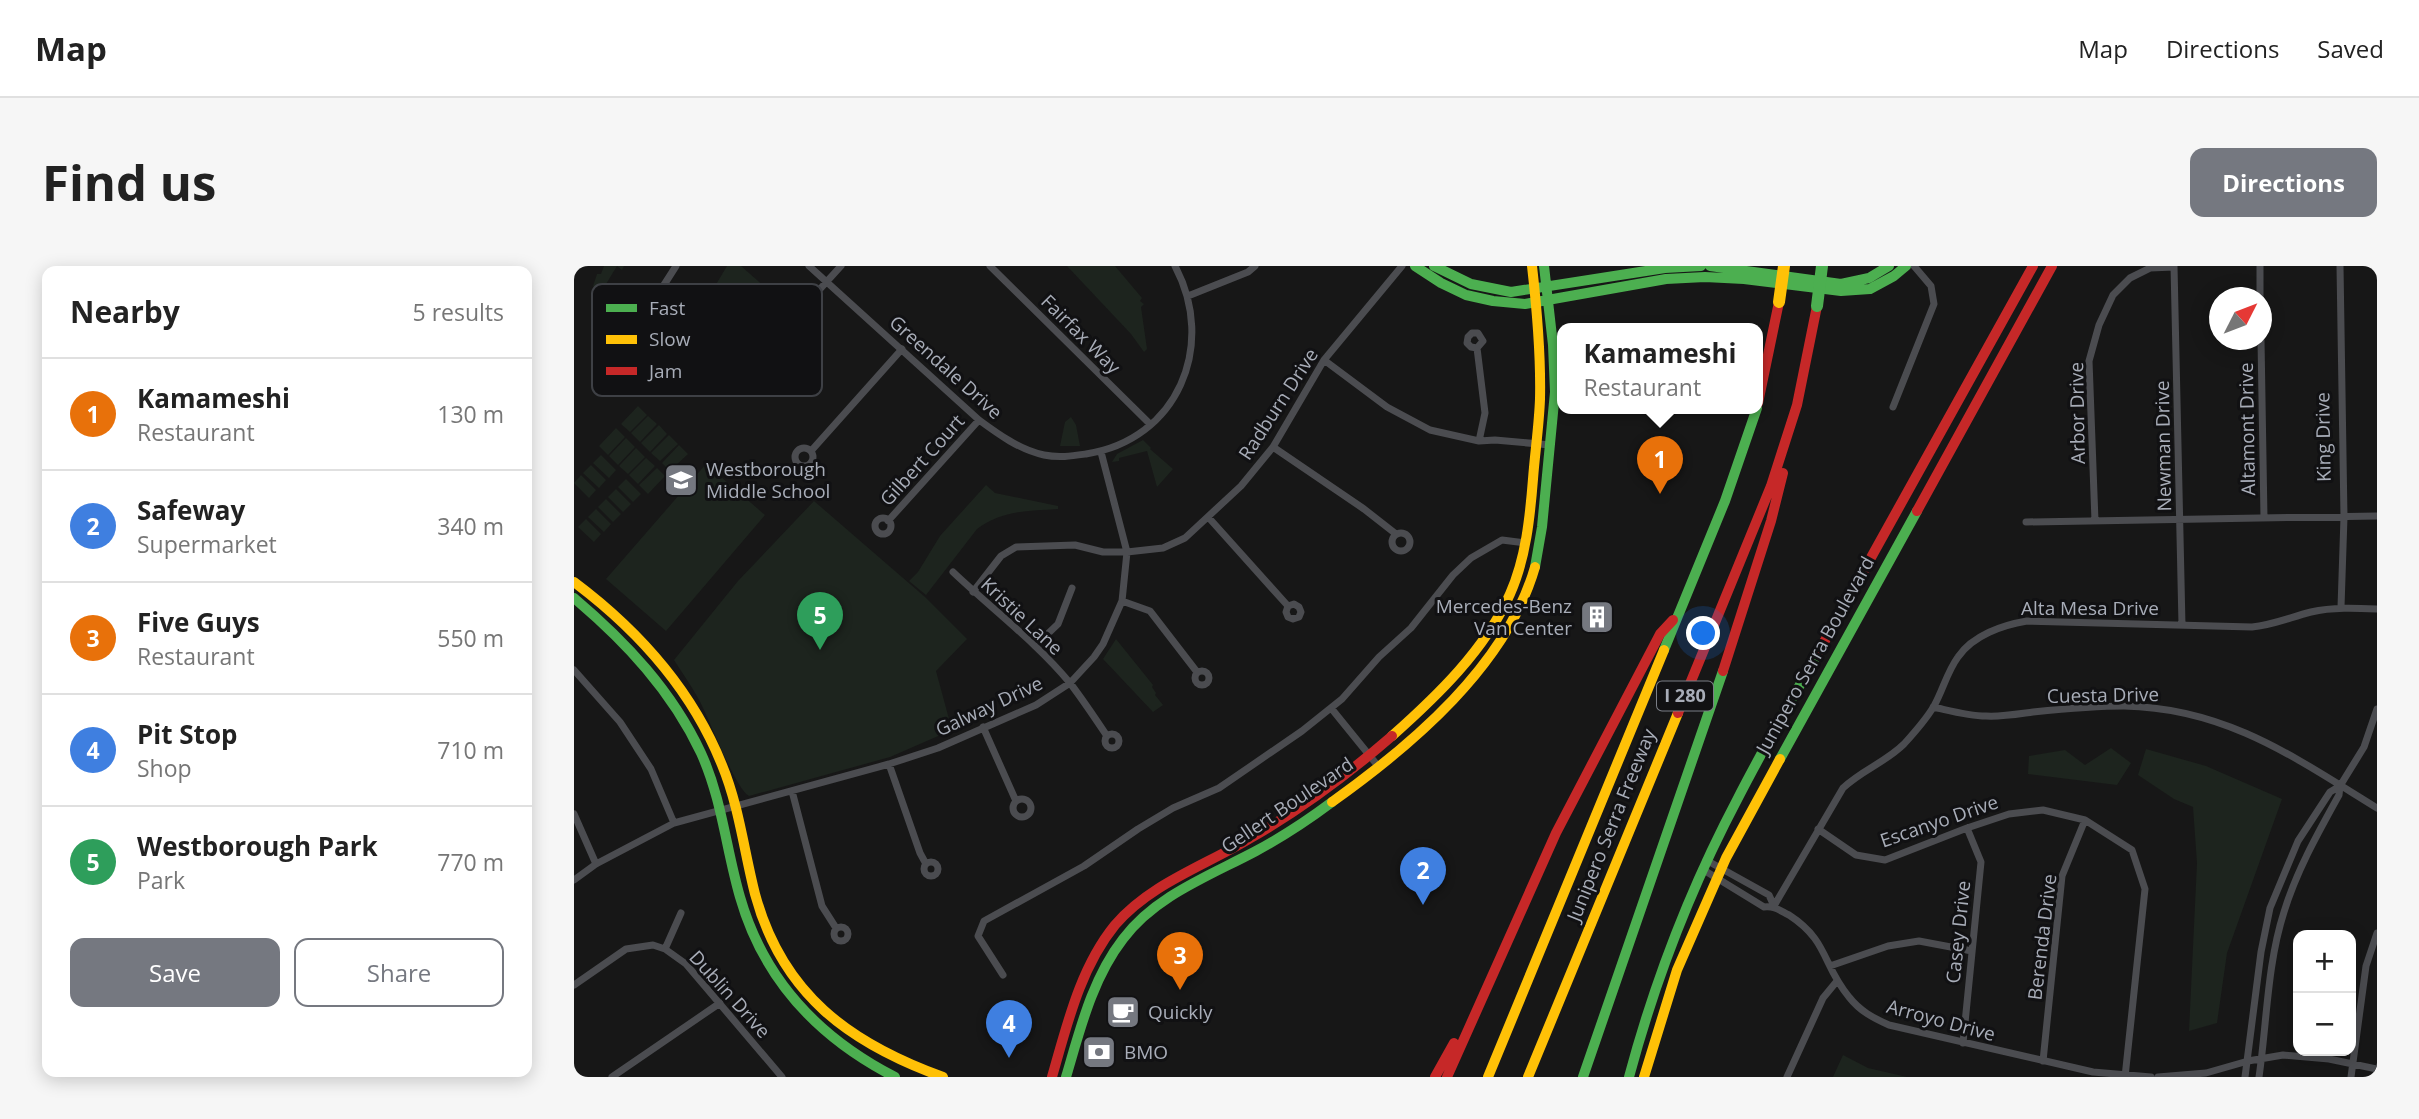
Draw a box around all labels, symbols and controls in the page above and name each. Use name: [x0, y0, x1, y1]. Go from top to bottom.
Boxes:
text: Map: [35, 26, 107, 71]
text: Map: [2078, 32, 2128, 65]
text: Directions: [2166, 32, 2279, 65]
text: Saved: [2317, 32, 2384, 65]
button: Directions: [2190, 148, 2377, 217]
text: Find us: [42, 149, 216, 215]
legend: [592, 284, 822, 396]
north arrow: [2209, 287, 2272, 350]
street label: Fairfax Way: [1036, 289, 1127, 380]
text: Nearby: [70, 291, 180, 332]
text: Fast: [649, 295, 685, 321]
text: 5 results: [413, 296, 504, 328]
street label: Greendale Drive: [884, 309, 1008, 425]
popup: [1557, 323, 1763, 414]
text: Slow: [649, 326, 691, 352]
text: Kamameshi: [1583, 335, 1737, 371]
street label: Radburn Drive: [1232, 343, 1324, 465]
text: Jam: [647, 358, 682, 384]
street label: Arbor Drive: [2063, 362, 2091, 464]
street label: Altamont Drive: [2233, 362, 2261, 496]
text: Restaurant: [1583, 371, 1701, 403]
text: Kamameshi: [137, 380, 290, 416]
street label: Newman Drive: [2149, 380, 2177, 512]
street label: King Drive: [2309, 392, 2337, 482]
text: 1: [86, 398, 100, 430]
text: 130 m: [437, 398, 504, 430]
street label: Gilbert Court: [874, 408, 970, 511]
text: Restaurant: [137, 416, 255, 448]
pin: 1: [1637, 436, 1683, 494]
place label: Westborough Middle School: [706, 456, 830, 504]
school or university icon: Westborough Middle School: [662, 461, 700, 499]
text: Safeway: [137, 492, 245, 528]
text: 2: [86, 510, 100, 542]
text: 340 m: [437, 510, 504, 542]
text: Supermarket: [137, 528, 277, 560]
street label: Junipero Serra Boulevard: [1749, 552, 1880, 760]
street label: Kristie Lane: [975, 571, 1069, 661]
pin: 5: [797, 592, 843, 650]
place label: Mercedes-Benz Van Center: [1436, 593, 1572, 641]
street label: Alta Mesa Drive: [2021, 595, 2159, 621]
building icon: Mercedes-Benz Van Center: [1578, 598, 1616, 636]
text: Five Guys: [137, 604, 260, 640]
your location: [1686, 616, 1720, 650]
text: 3: [86, 622, 100, 654]
text: 550 m: [437, 622, 504, 654]
text: Restaurant: [137, 640, 255, 672]
street label: Galway Drive: [931, 670, 1047, 742]
street label: Cuesta Drive: [2047, 681, 2159, 709]
road number: I 280: [1657, 682, 1713, 710]
text: Pit Stop: [137, 716, 237, 752]
street label: Junipero Serra Freeway: [1560, 724, 1662, 927]
text: 4: [86, 734, 100, 766]
text: 710 m: [437, 734, 504, 766]
street label: Gellert Boulevard: [1216, 751, 1358, 859]
text: Shop: [137, 752, 192, 784]
street label: Escanyo Drive: [1876, 789, 2002, 853]
text: Westborough Park: [137, 828, 378, 864]
text: 5: [86, 846, 100, 878]
text: 770 m: [437, 846, 504, 878]
pin: 2: [1400, 847, 1446, 905]
text: Park: [137, 864, 185, 896]
street label: Berenda Drive: [2021, 873, 2063, 1001]
street label: Casey Drive: [1940, 879, 1976, 985]
map controls: [2293, 930, 2356, 1056]
button: +: [2293, 930, 2356, 993]
pin: 3: [1157, 932, 1203, 990]
button: Save: [70, 938, 280, 1007]
button: Share: [294, 938, 504, 1007]
street label: Dublin Drive: [684, 945, 776, 1043]
cafe icon: Quickly: [1104, 993, 1142, 1031]
street label: Arroyo Drive: [1884, 993, 1998, 1047]
button: −: [2293, 993, 2356, 1056]
place label: Quickly: [1148, 999, 1213, 1025]
pin: 4: [986, 1000, 1032, 1058]
bank icon: BMO: [1080, 1033, 1118, 1071]
place label: BMO: [1124, 1039, 1168, 1065]

